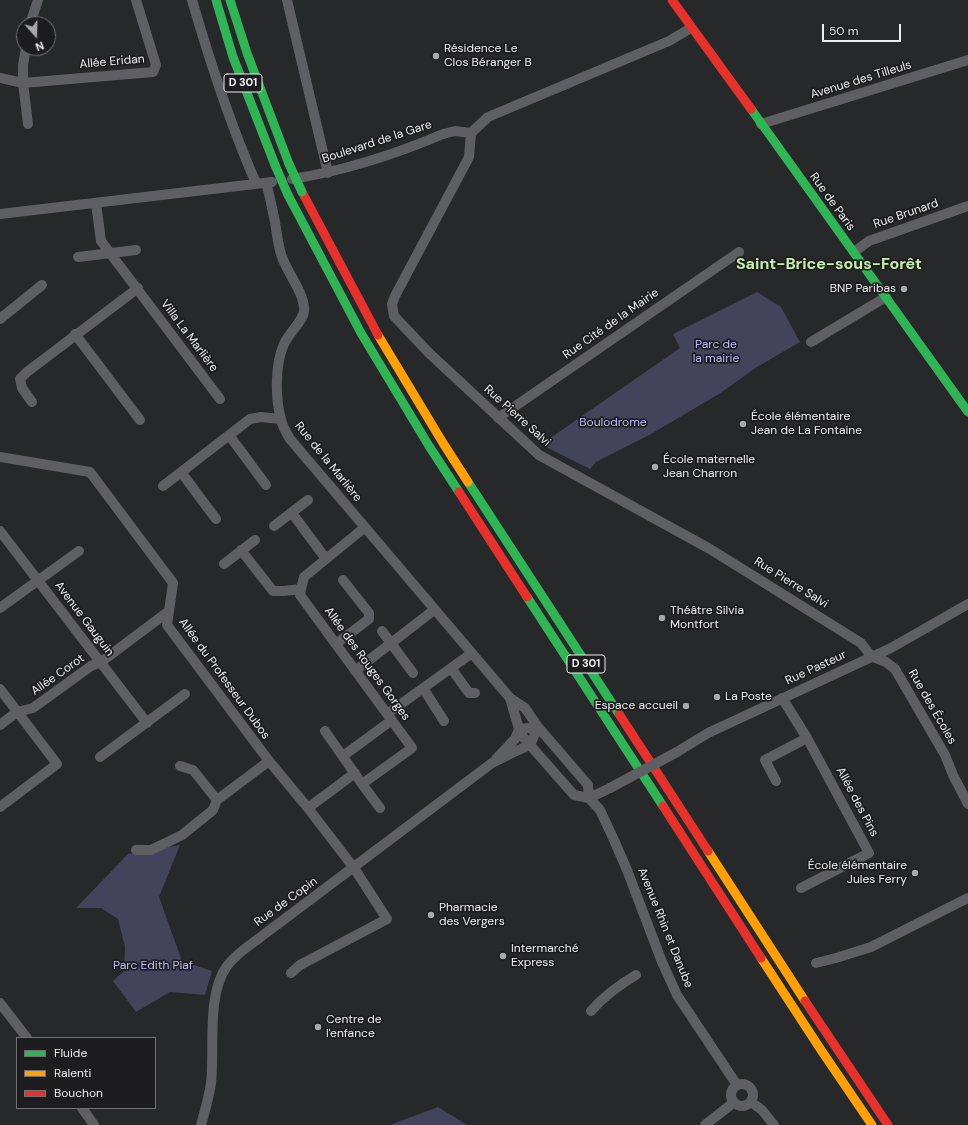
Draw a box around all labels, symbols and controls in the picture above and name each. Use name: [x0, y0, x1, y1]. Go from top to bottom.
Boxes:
north arrow: [16, 16, 56, 56]
scale bar: [824, 16, 903, 42]
text: 50 m: [829, 23, 858, 39]
text: N: [34, 38, 46, 54]
place label: Résidence Le Clos Béranger B: [444, 42, 532, 70]
marker: Résidence Le Clos Béranger B: [431, 51, 441, 61]
street label: Allée Eridan: [79, 52, 145, 72]
street label: Avenue des Tilleuls: [809, 58, 913, 102]
road number: D 301: [224, 74, 262, 92]
street label: Boulevard de la Gare: [320, 117, 434, 167]
street label: Rue de Paris: [806, 170, 858, 234]
street label: Rue Brunard: [872, 196, 940, 232]
district label: Saint-Brice-sous-Forêt: [736, 255, 922, 275]
place label: BNP Paribas: [830, 282, 896, 296]
marker: BNP Paribas: [899, 284, 909, 294]
street label: Rue Cité de la Mairie: [560, 286, 662, 362]
street label: Villa La Marlière: [157, 297, 221, 375]
park label: Parc de la mairie: [693, 338, 739, 366]
street label: Rue Pierre Salvi: [481, 382, 553, 450]
place label: École élémentaire Jean de La Fontaine: [751, 410, 862, 438]
park label: Boulodrome: [579, 416, 647, 430]
street label: Rue de la Marlière: [291, 419, 365, 505]
marker: École élémentaire Jean de La Fontaine: [738, 419, 748, 429]
place label: École maternelle Jean Charron: [663, 453, 755, 481]
marker: École maternelle Jean Charron: [650, 462, 660, 472]
street label: Rue Pierre Salvi: [751, 554, 831, 612]
street label: Avenue Gauguin: [51, 579, 117, 659]
street label: Allée des Rouges Gorges: [321, 604, 413, 724]
place label: Théâtre Silvia Montfort: [670, 604, 744, 632]
marker: Théâtre Silvia Montfort: [657, 613, 667, 623]
street label: Allée du Professeur Dubos: [175, 616, 273, 742]
street label: Rue Pasteur: [783, 648, 849, 688]
street label: Allée Corot: [29, 651, 87, 699]
road number: D 301: [567, 655, 605, 673]
street label: Rue des Écoles: [905, 667, 959, 747]
place label: La Poste: [725, 690, 772, 704]
marker: La Poste: [712, 692, 722, 702]
place label: Espace accueil: [595, 699, 678, 713]
marker: Espace accueil: [681, 701, 691, 711]
street label: Allée des Pins: [833, 765, 881, 839]
place label: École élémentaire Jules Ferry: [808, 859, 907, 887]
street label: Avenue Rhin et Danube: [634, 866, 696, 990]
marker: École élémentaire Jules Ferry: [910, 868, 920, 878]
street label: Rue de Copin: [252, 874, 320, 930]
place label: Pharmacie des Vergers: [439, 901, 505, 929]
marker: Pharmacie des Vergers: [426, 910, 436, 920]
place label: Intermarché Express: [511, 942, 578, 970]
marker: Intermarché Express: [498, 951, 508, 961]
park label: Parc Edith Piaf: [113, 959, 193, 973]
place label: Centre de l'enfance: [326, 1013, 382, 1041]
marker: Centre de l'enfance: [313, 1022, 323, 1032]
legend: [16, 1037, 156, 1109]
text: Fluide: [54, 1045, 87, 1061]
text: Ralenti: [54, 1065, 91, 1081]
text: Bouchon: [54, 1085, 103, 1101]

